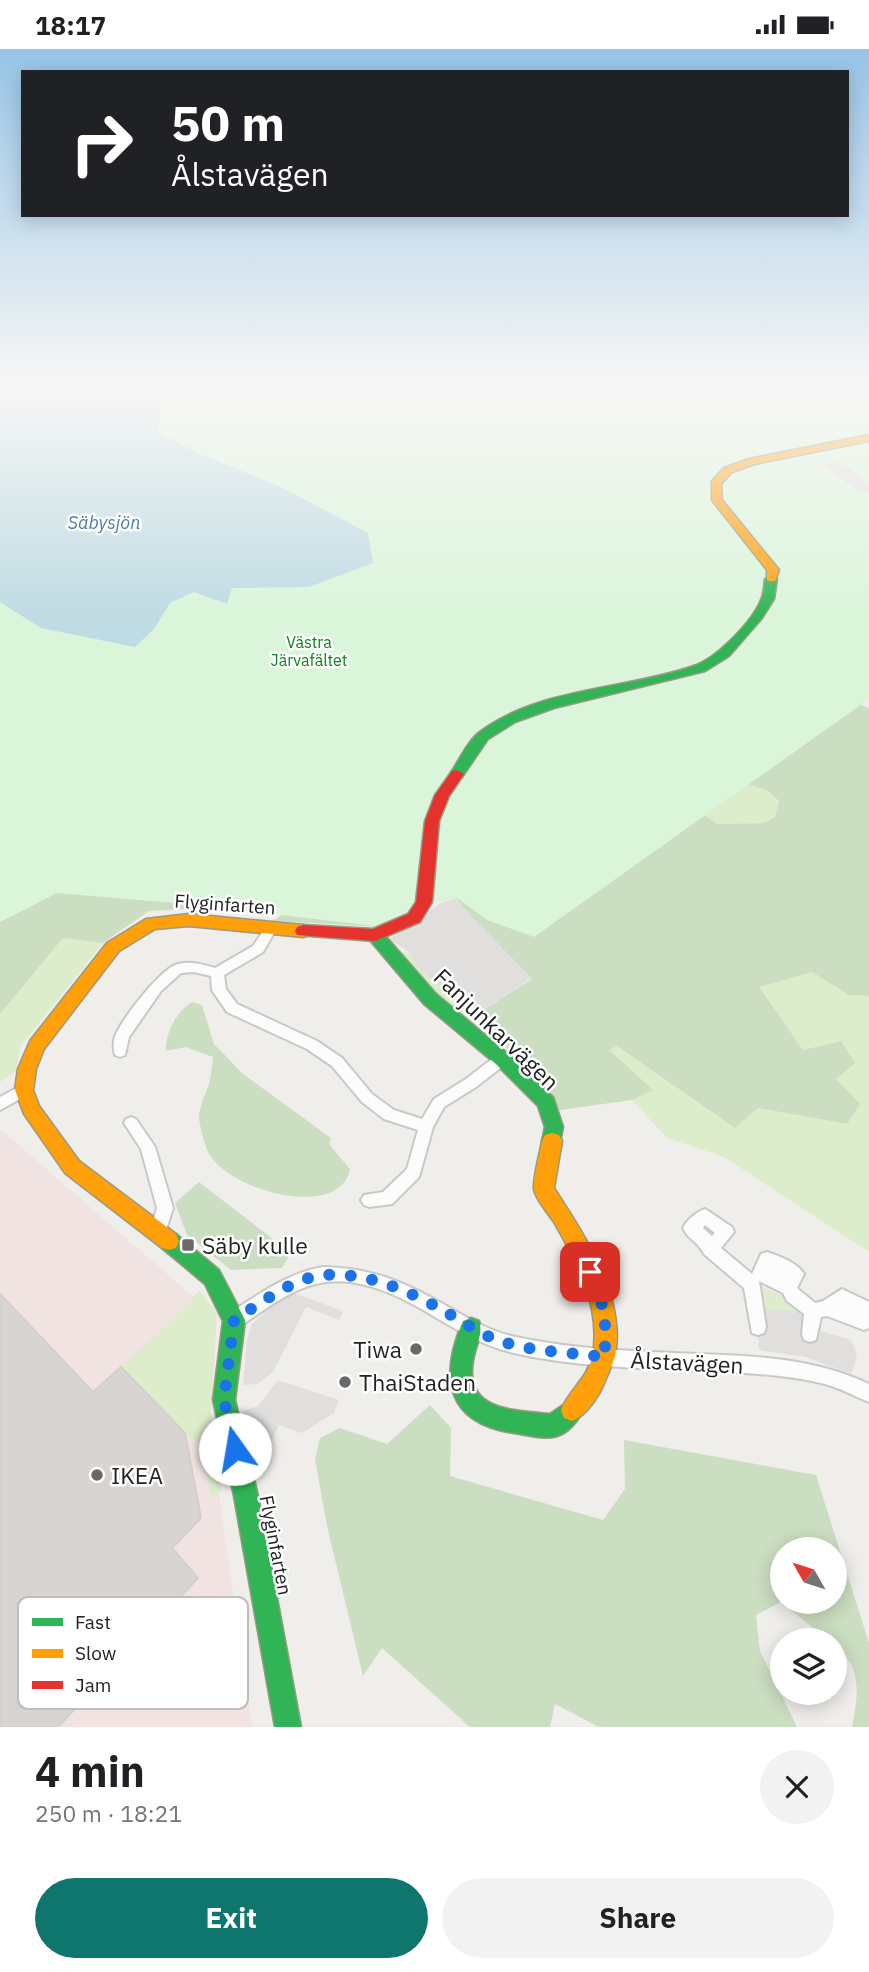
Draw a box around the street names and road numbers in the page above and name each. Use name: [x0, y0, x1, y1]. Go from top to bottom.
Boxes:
street label: Flyginfarten: [174, 888, 276, 920]
street label: Fanjunkarvägen: [428, 962, 566, 1096]
street label: Ålstavägen: [630, 1344, 744, 1380]
street label: Flyginfarten: [255, 1493, 297, 1597]

